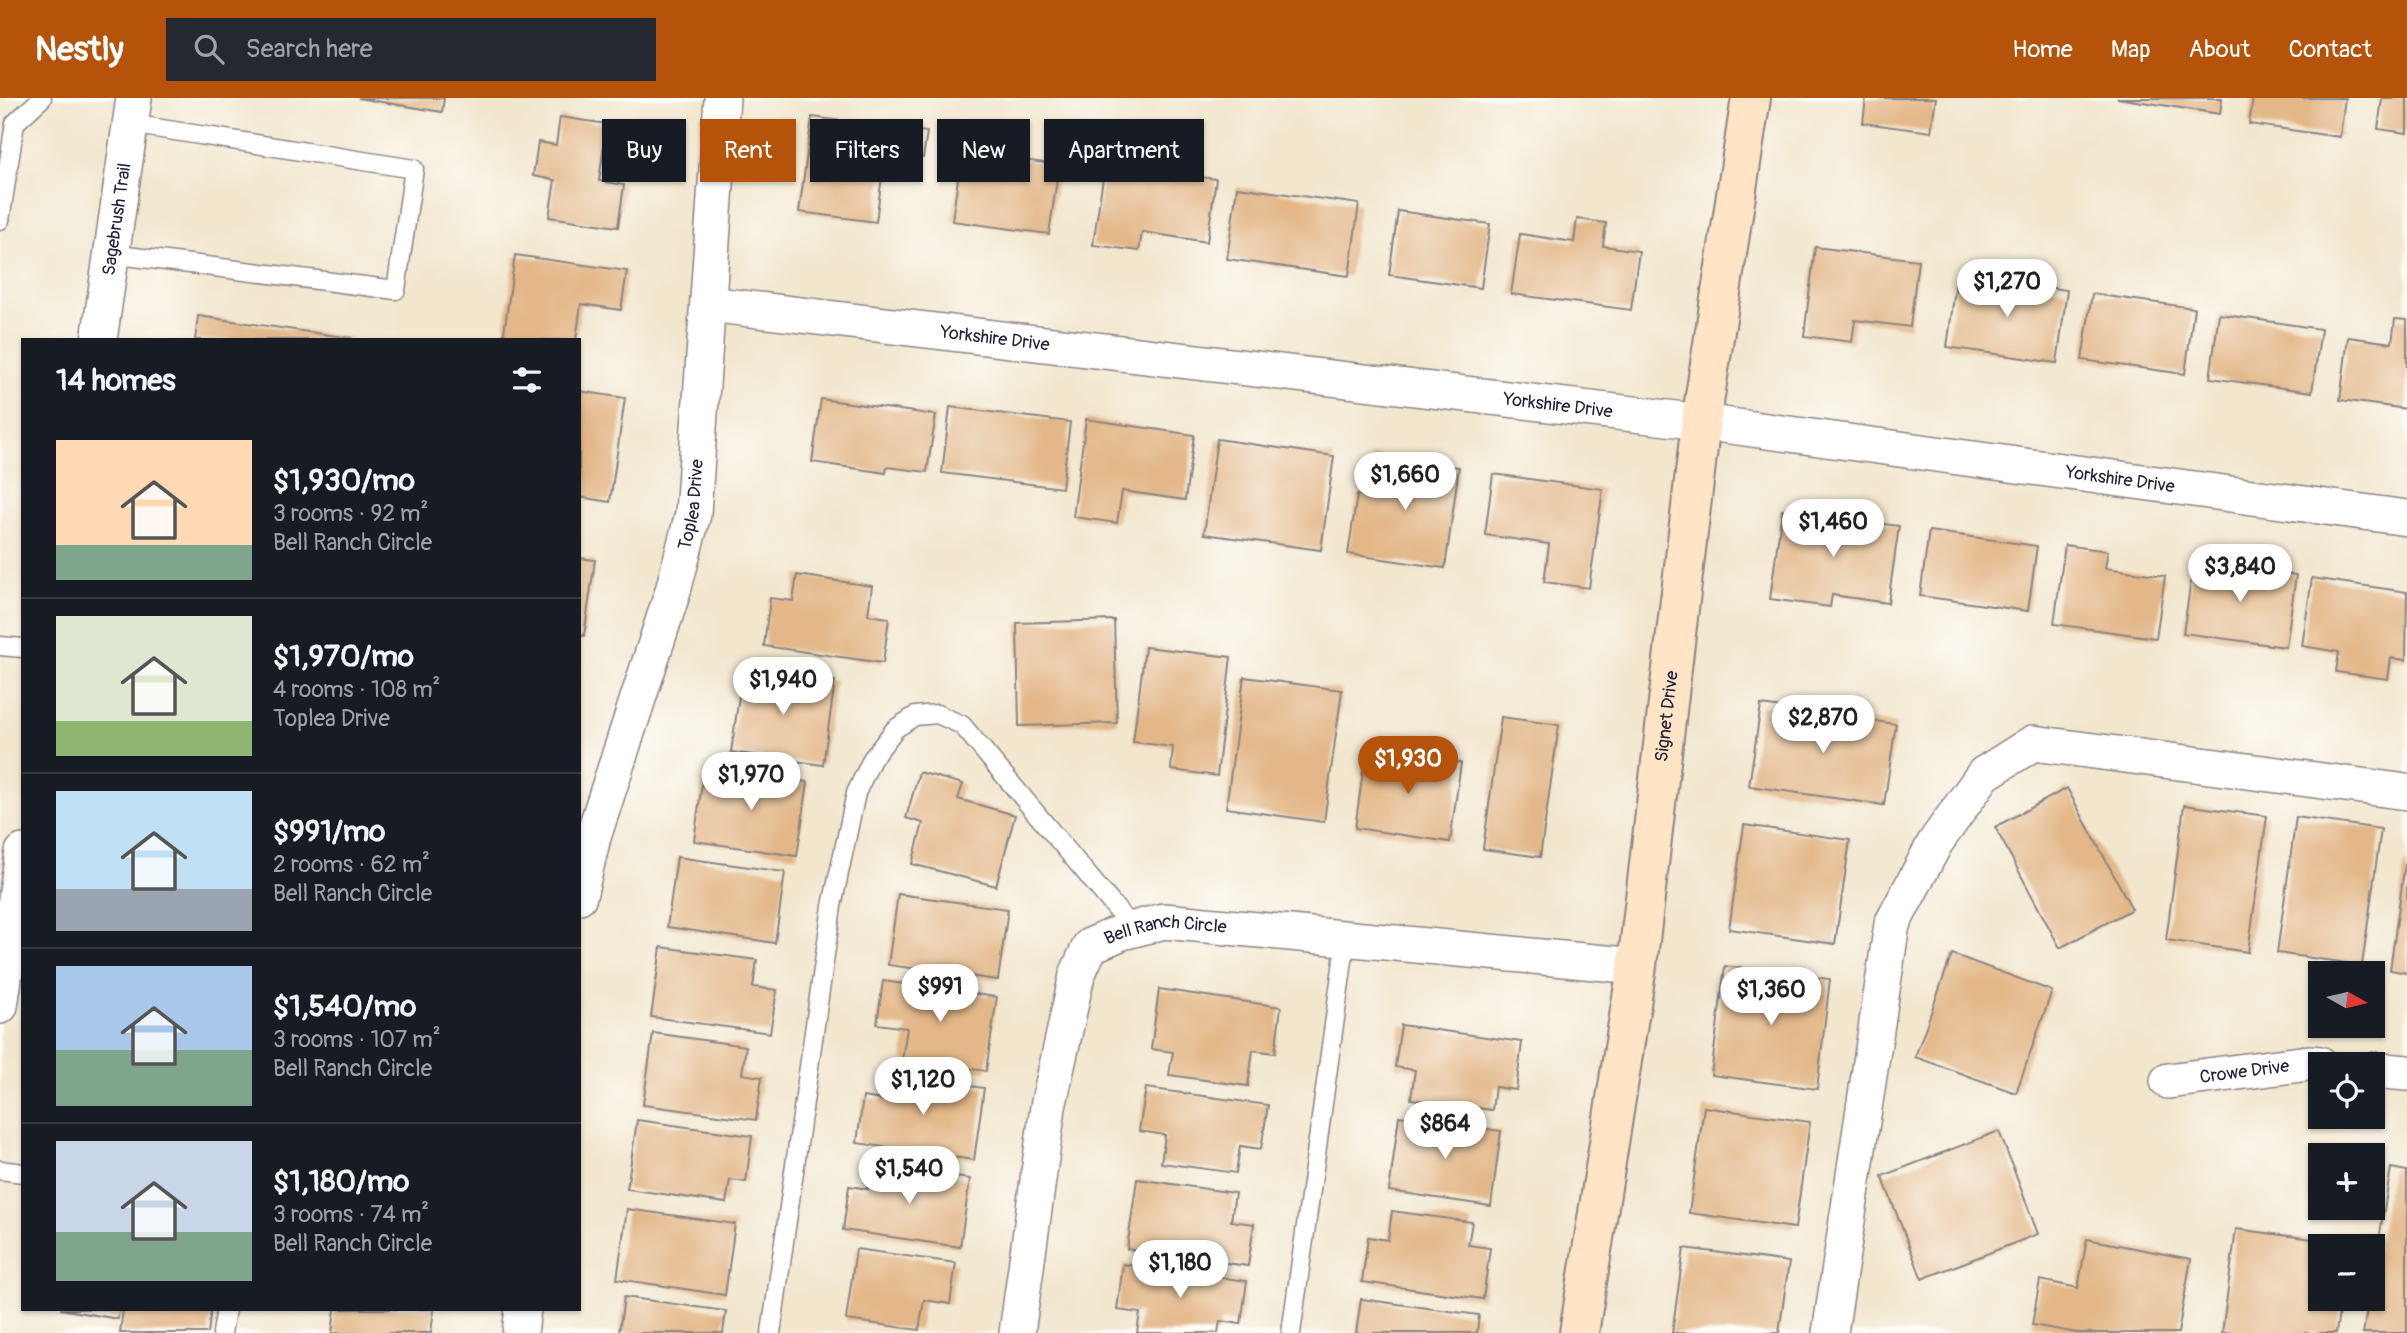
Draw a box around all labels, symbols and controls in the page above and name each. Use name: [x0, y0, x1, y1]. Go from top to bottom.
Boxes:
search box: [166, 18, 656, 81]
text: Nestly: [35, 29, 124, 70]
icon: search: [190, 30, 228, 68]
text: Search here: [246, 33, 373, 65]
text: Home: [2012, 35, 2073, 64]
text: Map: [2111, 35, 2151, 64]
text: About: [2189, 35, 2251, 64]
text: Contact: [2289, 35, 2372, 64]
chip: Buy: [602, 119, 686, 182]
chip: Rent: [700, 119, 796, 182]
chip: Filters: [810, 119, 923, 182]
chip: New: [937, 119, 1030, 182]
chip: Apartment: [1044, 119, 1204, 182]
street label: Sagebrush Trail: [97, 162, 136, 277]
pin: $1,270: [1950, 260, 2064, 319]
text: $1,270: [1973, 267, 2041, 296]
street label: Yorkshire Drive: [938, 320, 1051, 356]
icon: filters: [508, 361, 546, 399]
text: 14 homes: [56, 362, 176, 399]
street label: Yorkshire Drive: [1501, 387, 1614, 423]
pin: $1,660: [1348, 452, 1462, 512]
street label: Toplea Drive: [673, 458, 708, 552]
text: $1,660: [1370, 460, 1440, 489]
street label: Yorkshire Drive: [2063, 460, 2176, 498]
text: $1,930/mo: [273, 462, 415, 499]
icon: home: [112, 468, 196, 552]
text: 3 rooms · 92 m²: [273, 499, 428, 528]
pin: $1,460: [1776, 500, 1890, 559]
text: $1,460: [1798, 507, 1868, 536]
text: Bell Ranch Circle: [273, 528, 432, 557]
pin: $3,840: [2183, 545, 2297, 604]
text: $3,840: [2204, 552, 2276, 581]
text: $1,970/mo: [273, 638, 414, 675]
icon: home: [112, 644, 196, 728]
pin: $1,940: [726, 658, 840, 717]
text: $1,940: [749, 665, 817, 694]
street label: Signet Drive: [1650, 669, 1683, 763]
text: 4 rooms · 108 m²: [273, 675, 440, 704]
pin: $2,870: [1766, 696, 1880, 755]
text: $2,870: [1788, 703, 1858, 732]
text: Toplea Drive: [273, 704, 390, 733]
pin: $1,930: [1351, 736, 1465, 796]
text: $1,930: [1374, 744, 1442, 773]
pin: $1,970: [694, 752, 808, 812]
text: $1,970: [717, 760, 785, 789]
text: $991/mo: [273, 813, 385, 850]
icon: home: [112, 819, 196, 903]
text: 2 rooms · 62 m²: [273, 850, 430, 879]
text: Bell Ranch Circle: [273, 879, 432, 908]
street label: Bell Ranch Circle: [1101, 909, 1228, 950]
north arrow: [2308, 961, 2385, 1038]
map controls: [2308, 961, 2385, 1311]
pin: $991: [899, 964, 981, 1024]
pin: $1,360: [1714, 968, 1828, 1027]
text: $991: [917, 972, 963, 1001]
text: $1,360: [1736, 975, 1806, 1004]
text: $1,540/mo: [273, 988, 416, 1025]
icon: home: [112, 994, 196, 1078]
text: 3 rooms · 107 m²: [273, 1025, 441, 1054]
button: locate: [2308, 1052, 2385, 1129]
text: Bell Ranch Circle: [273, 1054, 432, 1083]
street label: Crowe Drive: [2198, 1054, 2291, 1088]
pin: $1,120: [866, 1058, 980, 1117]
text: $1,120: [891, 1065, 955, 1094]
pin: $864: [1404, 1102, 1486, 1161]
text: $864: [1420, 1109, 1470, 1138]
button: +: [2308, 1143, 2385, 1220]
pin: $1,540: [852, 1146, 966, 1206]
text: $1,540: [875, 1154, 943, 1183]
text: $1,180/mo: [273, 1163, 409, 1200]
icon: home: [112, 1169, 196, 1253]
text: 3 rooms · 74 m²: [273, 1200, 429, 1229]
text: Bell Ranch Circle: [273, 1229, 432, 1258]
button: −: [2308, 1234, 2385, 1311]
pin: $1,180: [1123, 1240, 1237, 1300]
text: $1,180: [1148, 1248, 1212, 1277]

